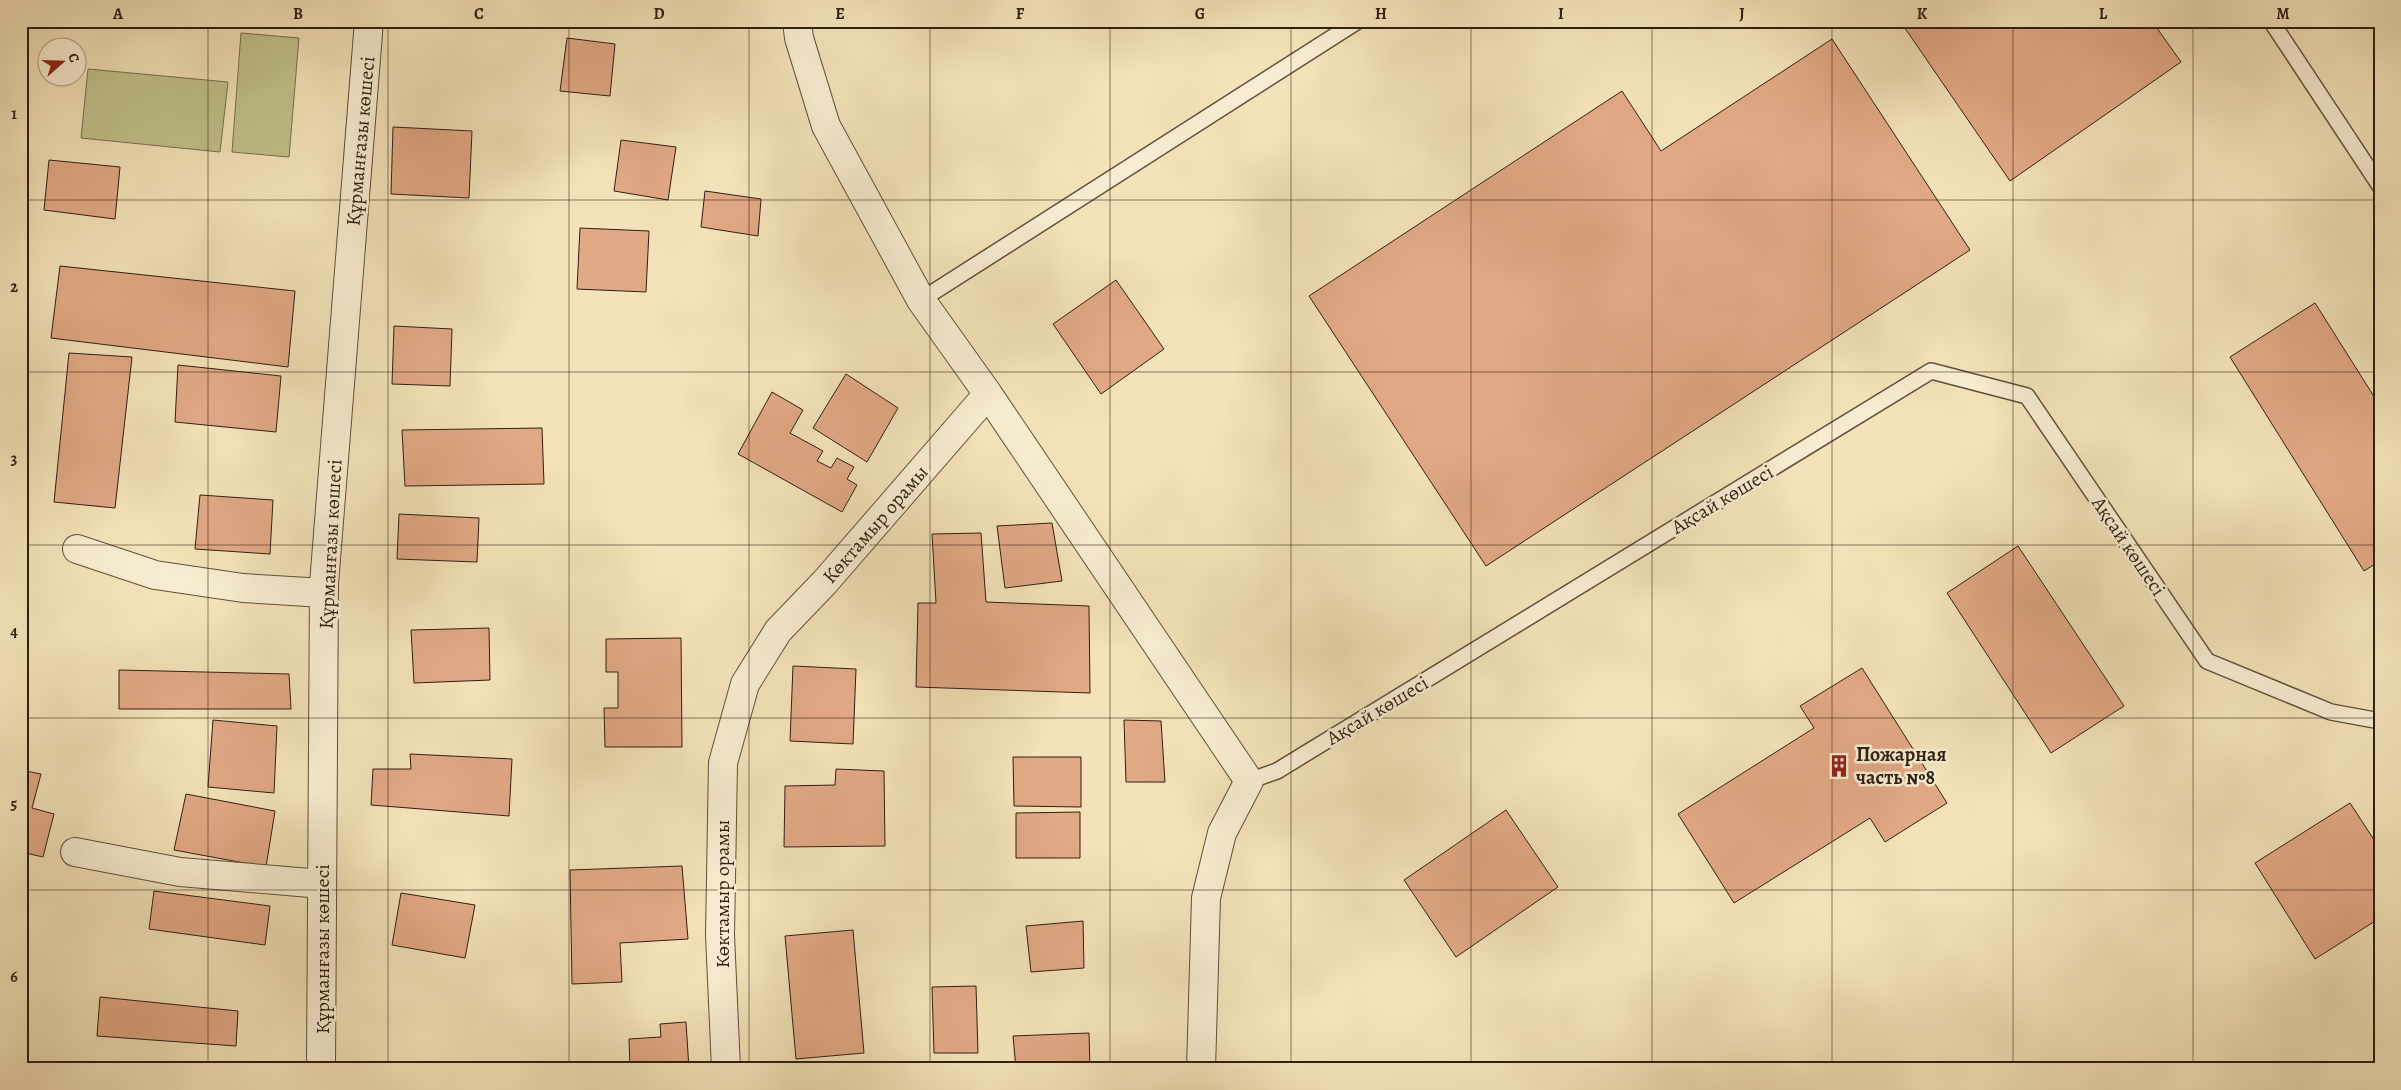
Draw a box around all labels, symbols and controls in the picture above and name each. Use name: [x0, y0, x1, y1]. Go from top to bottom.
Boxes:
text: A: [112, 3, 124, 25]
text: B: [293, 3, 303, 25]
text: C: [474, 3, 484, 25]
text: D: [653, 3, 665, 25]
text: E: [835, 3, 845, 25]
text: F: [1016, 3, 1025, 25]
text: G: [1195, 3, 1205, 25]
text: H: [1375, 3, 1387, 25]
text: I: [1558, 3, 1564, 25]
text: J: [1739, 3, 1745, 25]
text: K: [1917, 3, 1928, 25]
text: L: [2099, 3, 2108, 25]
text: M: [2276, 3, 2290, 25]
north arrow: [38, 38, 88, 88]
text: С: [63, 50, 84, 65]
street label: Құрманғазы көшесі: [340, 55, 381, 227]
text: 1: [11, 103, 17, 125]
text: 2: [10, 276, 18, 298]
text: 3: [11, 448, 18, 470]
street label: Құрманғазы көшесі: [313, 458, 348, 630]
street label: Ақсай көшесі: [1665, 458, 1778, 541]
street label: Көктамыр орамы: [816, 459, 934, 589]
street label: Ақсай көшесі: [2085, 490, 2172, 601]
text: 4: [10, 621, 18, 643]
street label: Ақсай көшесі: [1320, 669, 1433, 752]
place label: Пожарная часть №8: [1856, 741, 1947, 791]
building icon: Пожарная часть №8: [1826, 753, 1852, 779]
text: 5: [11, 793, 18, 815]
street label: Көктамыр орамы: [709, 820, 736, 968]
street label: Құрманғазы көшесі: [309, 864, 336, 1034]
text: 6: [10, 966, 18, 988]

